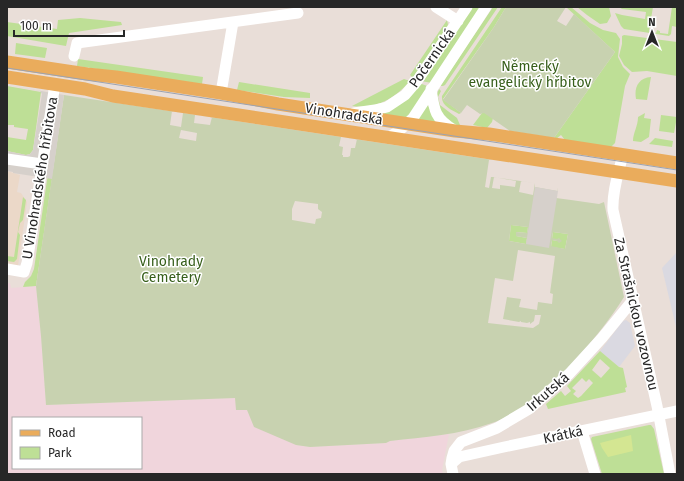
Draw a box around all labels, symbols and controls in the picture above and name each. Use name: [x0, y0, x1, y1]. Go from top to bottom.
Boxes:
scale bar: [14, 12, 124, 38]
north arrow: [632, 12, 672, 52]
text: N: [648, 16, 656, 29]
text: 100 m: [20, 19, 52, 33]
street label: Počernická: [405, 25, 459, 91]
park label: Německý evangelický hřbitov: [469, 58, 592, 91]
street label: U Vinohradského hřbitova: [19, 95, 61, 261]
street label: Vinohradská: [304, 99, 384, 129]
street label: Za Strašnickou vozovnou: [610, 236, 662, 392]
park label: Vinohrady Cemetery: [139, 253, 203, 286]
street label: Irkutská: [523, 369, 573, 415]
legend: [12, 417, 142, 469]
street label: Krátká: [541, 422, 585, 448]
text: Road: [48, 426, 76, 440]
text: Park: [48, 446, 72, 460]

